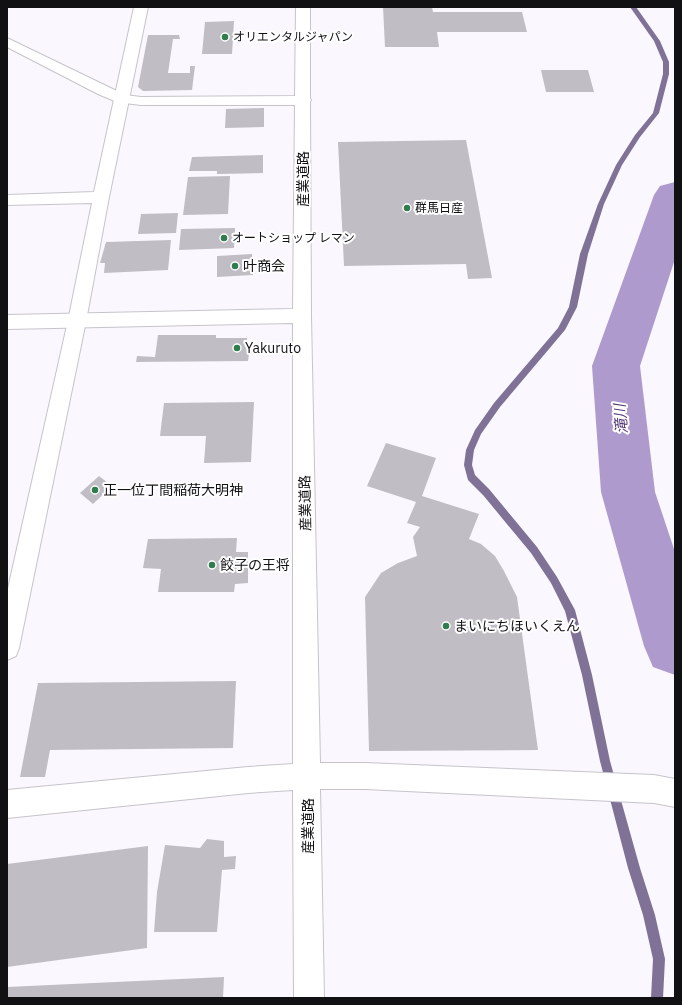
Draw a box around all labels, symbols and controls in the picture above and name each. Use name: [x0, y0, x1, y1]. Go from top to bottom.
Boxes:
place label: オリエンタルジャパン: [233, 29, 353, 44]
marker: オリエンタルジャパン: [220, 32, 230, 42]
street label: 産業道路: [294, 151, 312, 207]
place label: 群馬日産: [415, 200, 463, 215]
marker: 群馬日産: [402, 203, 412, 213]
place label: オートショップ レマン: [232, 230, 355, 245]
marker: オートショップ レマン: [219, 233, 229, 243]
place label: 叶商会: [243, 257, 285, 275]
marker: 叶商会: [230, 261, 240, 271]
place label: Yakuruto: [245, 339, 301, 357]
marker: Yakuruto: [232, 343, 242, 353]
water label: 滝川: [610, 401, 631, 435]
street label: 産業道路: [296, 475, 314, 531]
place label: 正一位丁間稲荷大明神: [103, 481, 243, 499]
marker: 正一位丁間稲荷大明神: [90, 485, 100, 495]
place label: 餃子の王将: [220, 556, 290, 574]
marker: 餃子の王将: [207, 560, 217, 570]
place label: まいにちほいくえん: [454, 617, 580, 635]
marker: まいにちほいくえん: [441, 621, 451, 631]
street label: 産業道路: [299, 798, 317, 854]

